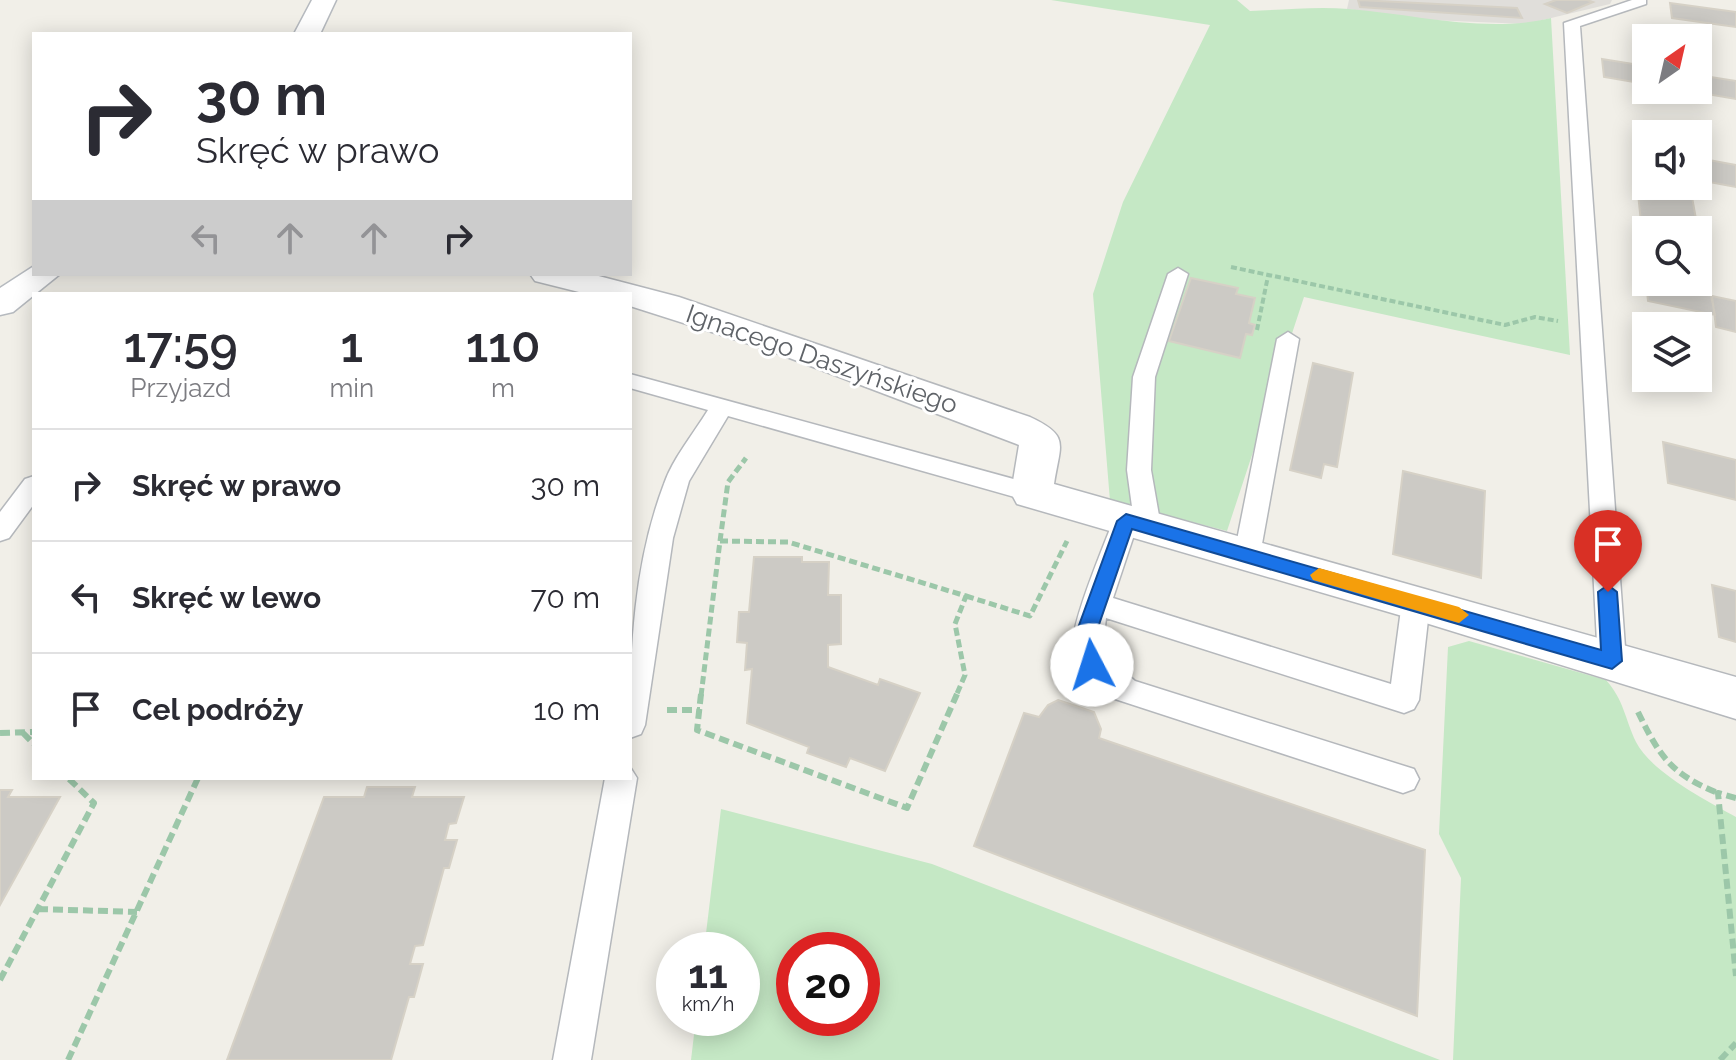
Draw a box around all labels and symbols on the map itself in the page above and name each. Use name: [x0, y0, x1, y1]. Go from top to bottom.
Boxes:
north arrow: [1632, 24, 1712, 104]
street label: Ignacego Daszyńskiego: [682, 298, 962, 420]
pin: [1574, 510, 1642, 592]
position arrow: [1050, 623, 1134, 707]
speed limit sign: 20: [776, 932, 880, 1036]

